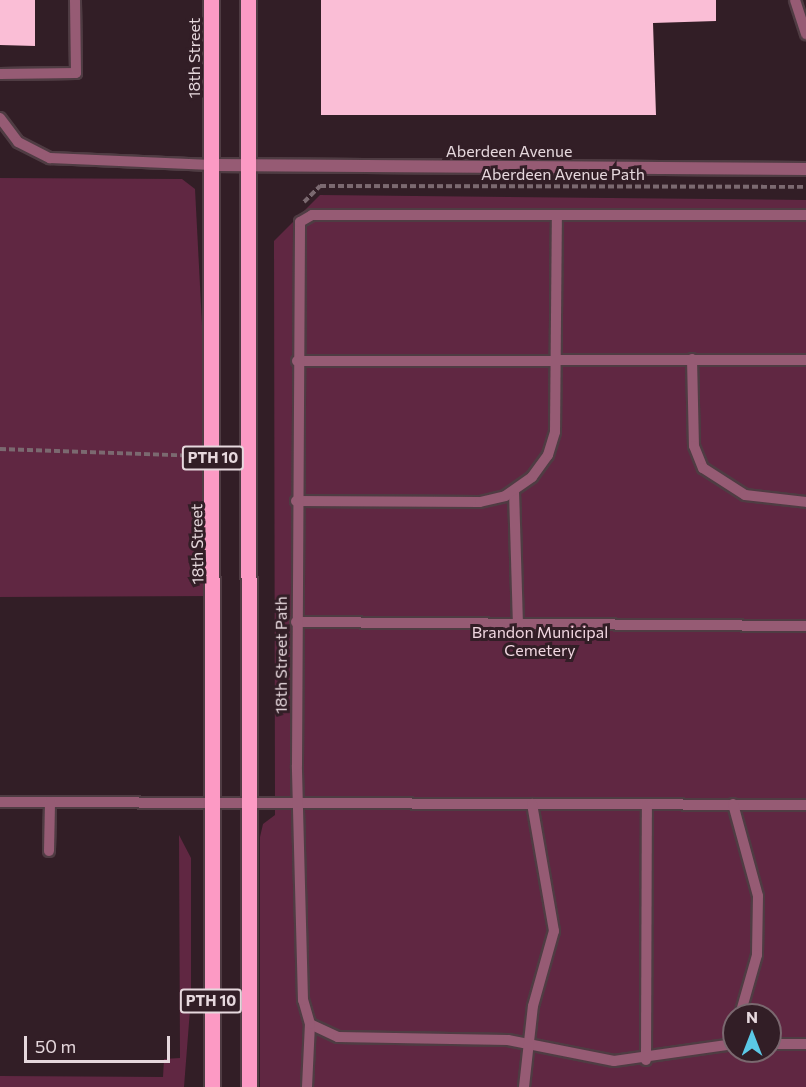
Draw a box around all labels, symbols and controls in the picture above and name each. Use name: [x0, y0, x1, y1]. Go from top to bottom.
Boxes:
street label: 18th Street: [184, 18, 204, 98]
street label: Aberdeen Avenue: [446, 141, 572, 161]
street label: Aberdeen Avenue Path: [481, 164, 645, 184]
road number: PTH 10: [182, 446, 244, 470]
street label: 18th Street: [187, 504, 207, 584]
street label: 18th Street Path: [271, 596, 291, 714]
park label: Brandon Municipal Cemetery: [472, 622, 608, 660]
road number: PTH 10: [180, 989, 242, 1013]
north arrow: [722, 1003, 782, 1063]
text: N: [746, 1007, 758, 1026]
scale bar: [27, 1024, 172, 1062]
text: 50 m: [35, 1035, 76, 1057]

